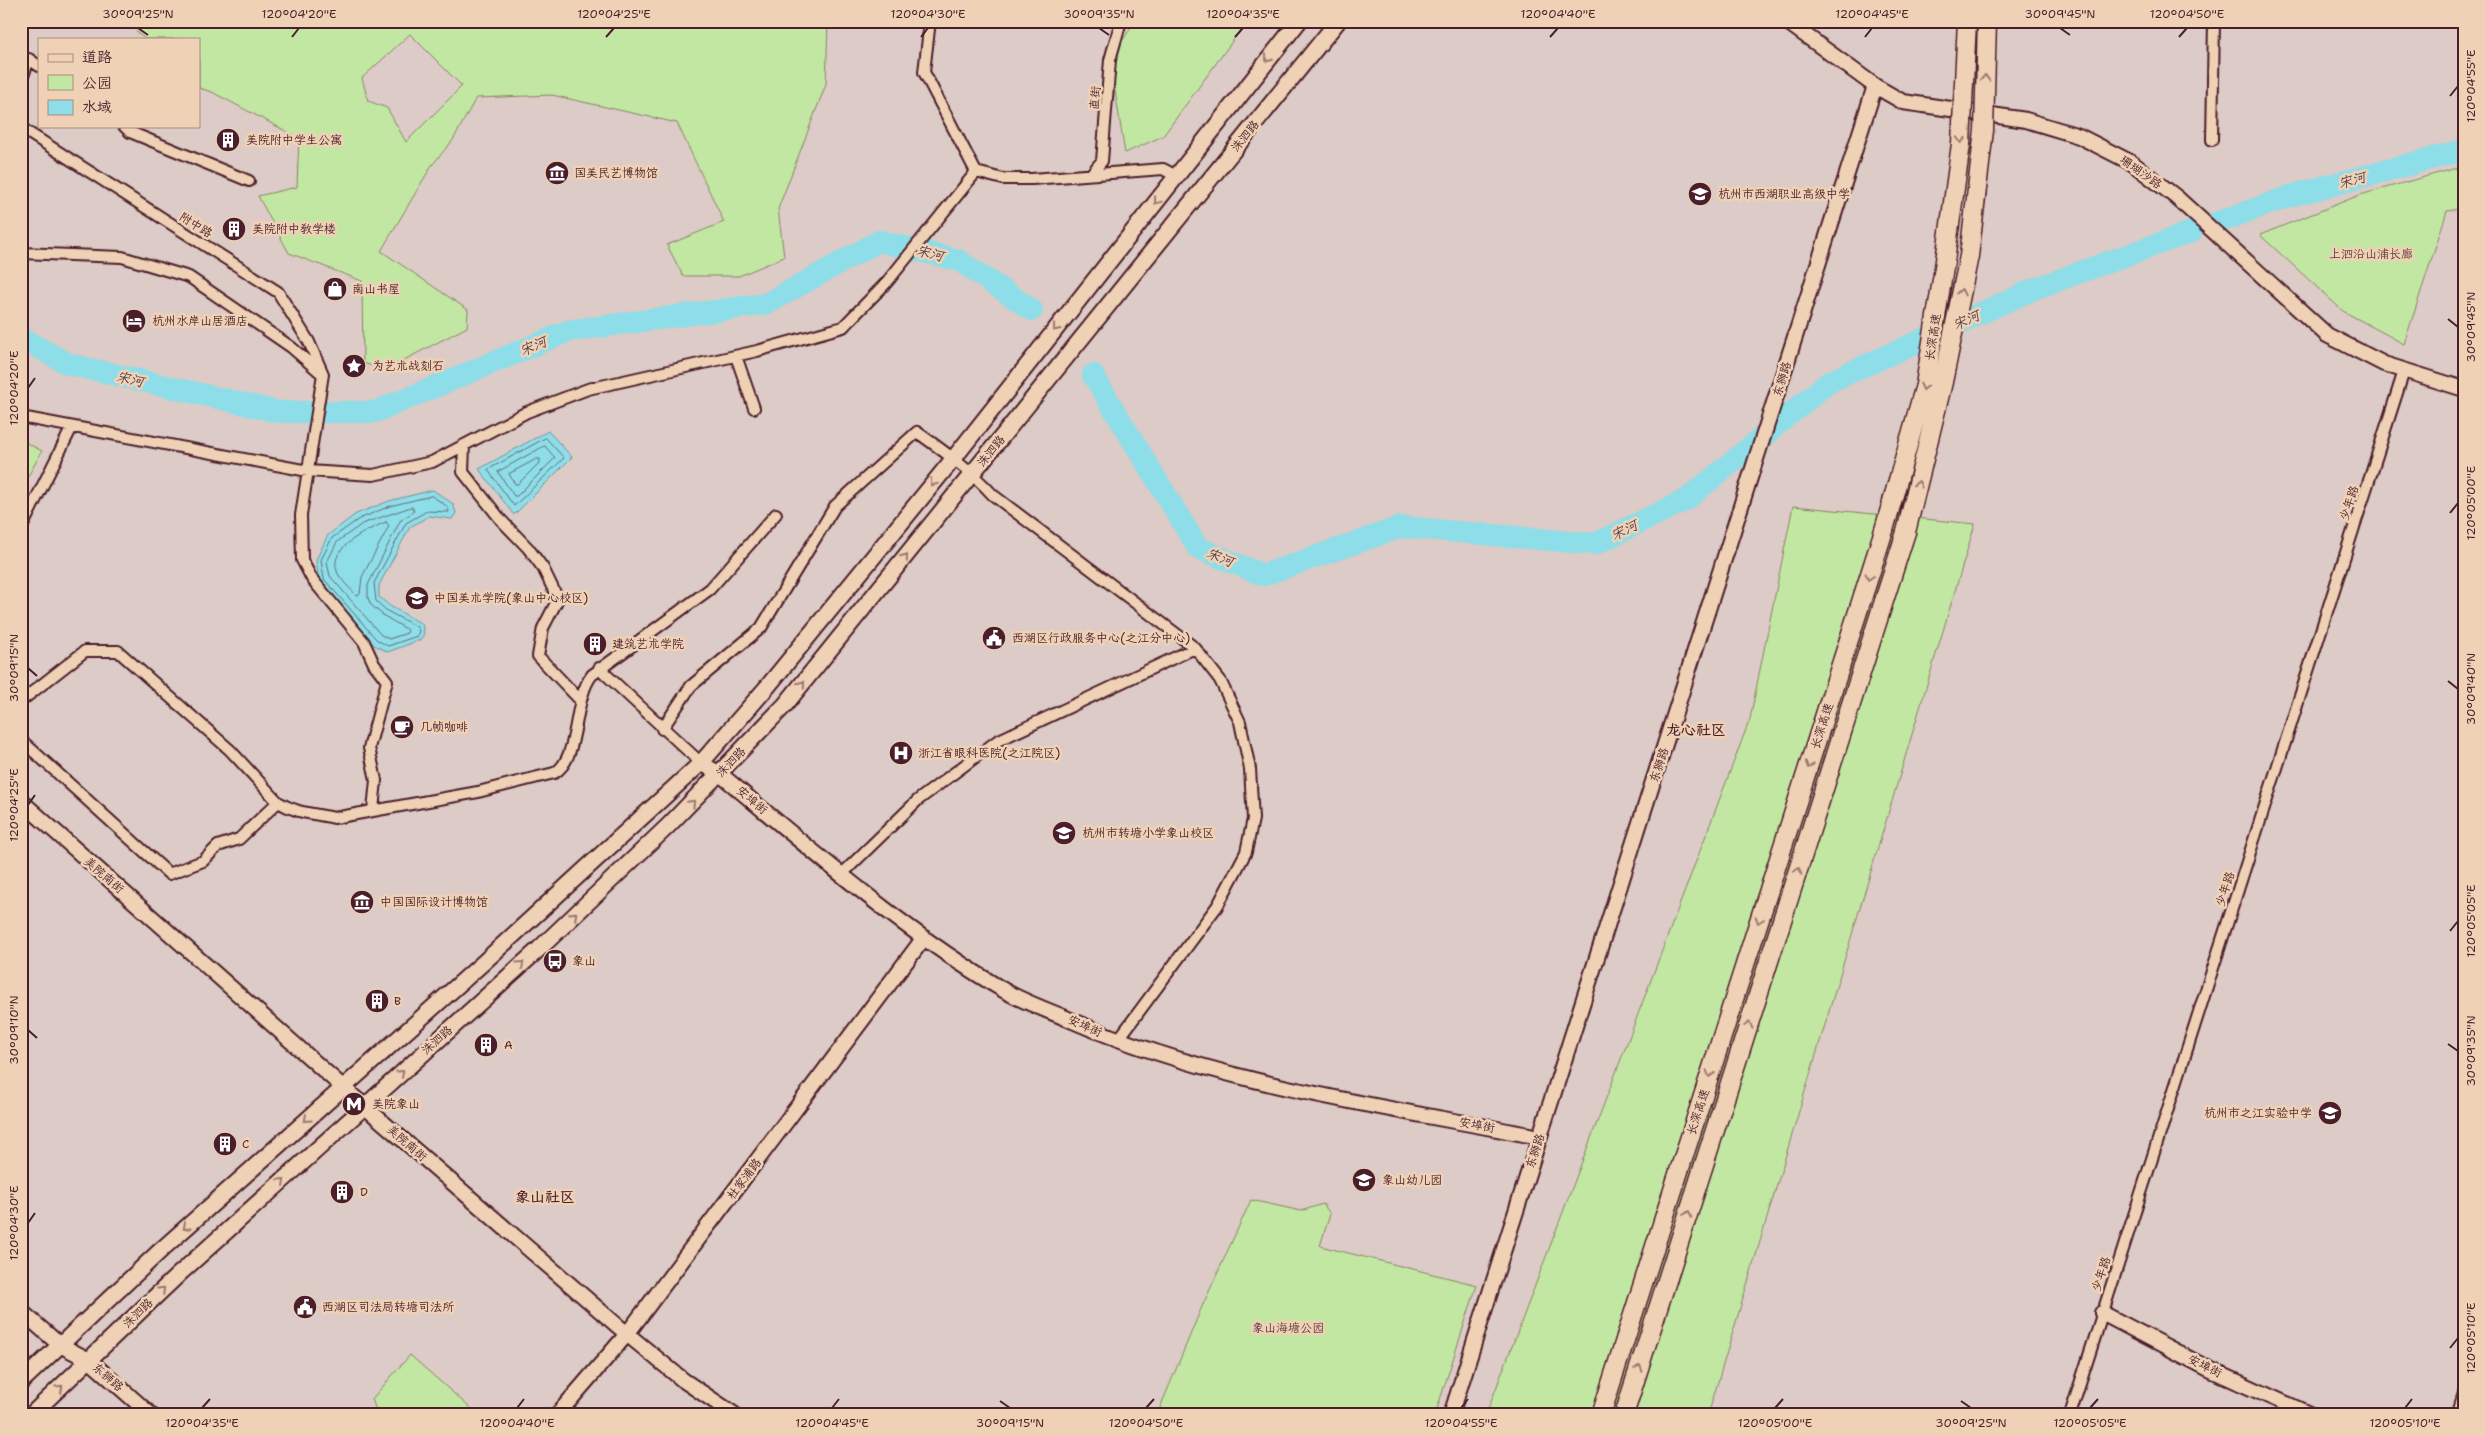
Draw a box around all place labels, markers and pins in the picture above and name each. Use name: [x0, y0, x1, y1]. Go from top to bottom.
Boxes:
building icon: 美院附中学生公寓: [215, 127, 241, 153]
place label: 美院附中学生公寓: [246, 132, 342, 148]
museum icon: 国美民艺博物馆: [544, 160, 570, 186]
place label: 国美民艺博物馆: [574, 165, 658, 181]
school or university icon: 杭州市西湖职业高级中学: [1687, 181, 1713, 207]
place label: 杭州市西湖职业高级中学: [1718, 186, 1850, 202]
building icon: 美院附中教学楼: [221, 216, 247, 242]
place label: 美院附中教学楼: [252, 221, 336, 237]
shop icon: 南山书屋: [322, 276, 348, 302]
place label: 南山书屋: [352, 281, 400, 297]
hotel icon: 杭州水岸山居酒店: [121, 308, 147, 334]
place label: 杭州水岸山居酒店: [152, 313, 248, 329]
place icon: 为艺术战刻石: [341, 353, 367, 379]
place label: 为艺术战刻石: [372, 358, 444, 374]
school or university icon: 中国美术学院(象山中心校区): [404, 585, 430, 611]
place label: 中国美术学院(象山中心校区): [434, 590, 588, 606]
public building icon: 西湖区行政服务中心(之江分中心): [981, 625, 1007, 651]
place label: 西湖区行政服务中心(之江分中心): [1012, 630, 1190, 646]
building icon: 建筑艺术学院: [582, 631, 608, 657]
place label: 建筑艺术学院: [612, 636, 684, 652]
cafe icon: 几帧咖啡: [389, 714, 415, 740]
place label: 几帧咖啡: [420, 719, 468, 735]
hospital icon: 浙江省眼科医院(之江院区): [888, 740, 914, 766]
place label: 浙江省眼科医院(之江院区): [918, 745, 1060, 761]
school or university icon: 杭州市转塘小学象山校区: [1051, 820, 1077, 846]
place label: 杭州市转塘小学象山校区: [1082, 825, 1214, 841]
museum icon: 中国国际设计博物馆: [349, 889, 375, 915]
place label: 中国国际设计博物馆: [380, 894, 488, 910]
bus stop icon: 象山: [542, 948, 568, 974]
place label: 象山: [572, 953, 596, 969]
building icon: B: [364, 988, 390, 1014]
place label: B: [394, 993, 401, 1009]
building icon: A: [473, 1032, 499, 1058]
place label: A: [504, 1037, 513, 1053]
metro station icon: 美院象山: [341, 1091, 367, 1117]
place label: 美院象山: [372, 1096, 420, 1112]
school or university icon: 杭州市之江实验中学: [2317, 1100, 2343, 1126]
place label: 杭州市之江实验中学: [2204, 1105, 2312, 1121]
building icon: C: [212, 1131, 238, 1157]
place label: C: [242, 1136, 249, 1152]
school or university icon: 象山幼儿园: [1351, 1167, 1377, 1193]
place label: 象山幼儿园: [1382, 1172, 1442, 1188]
building icon: D: [329, 1179, 355, 1205]
place label: D: [360, 1184, 368, 1200]
public building icon: 西湖区司法局转塘司法所: [292, 1294, 318, 1320]
place label: 西湖区司法局转塘司法所: [322, 1299, 455, 1315]

